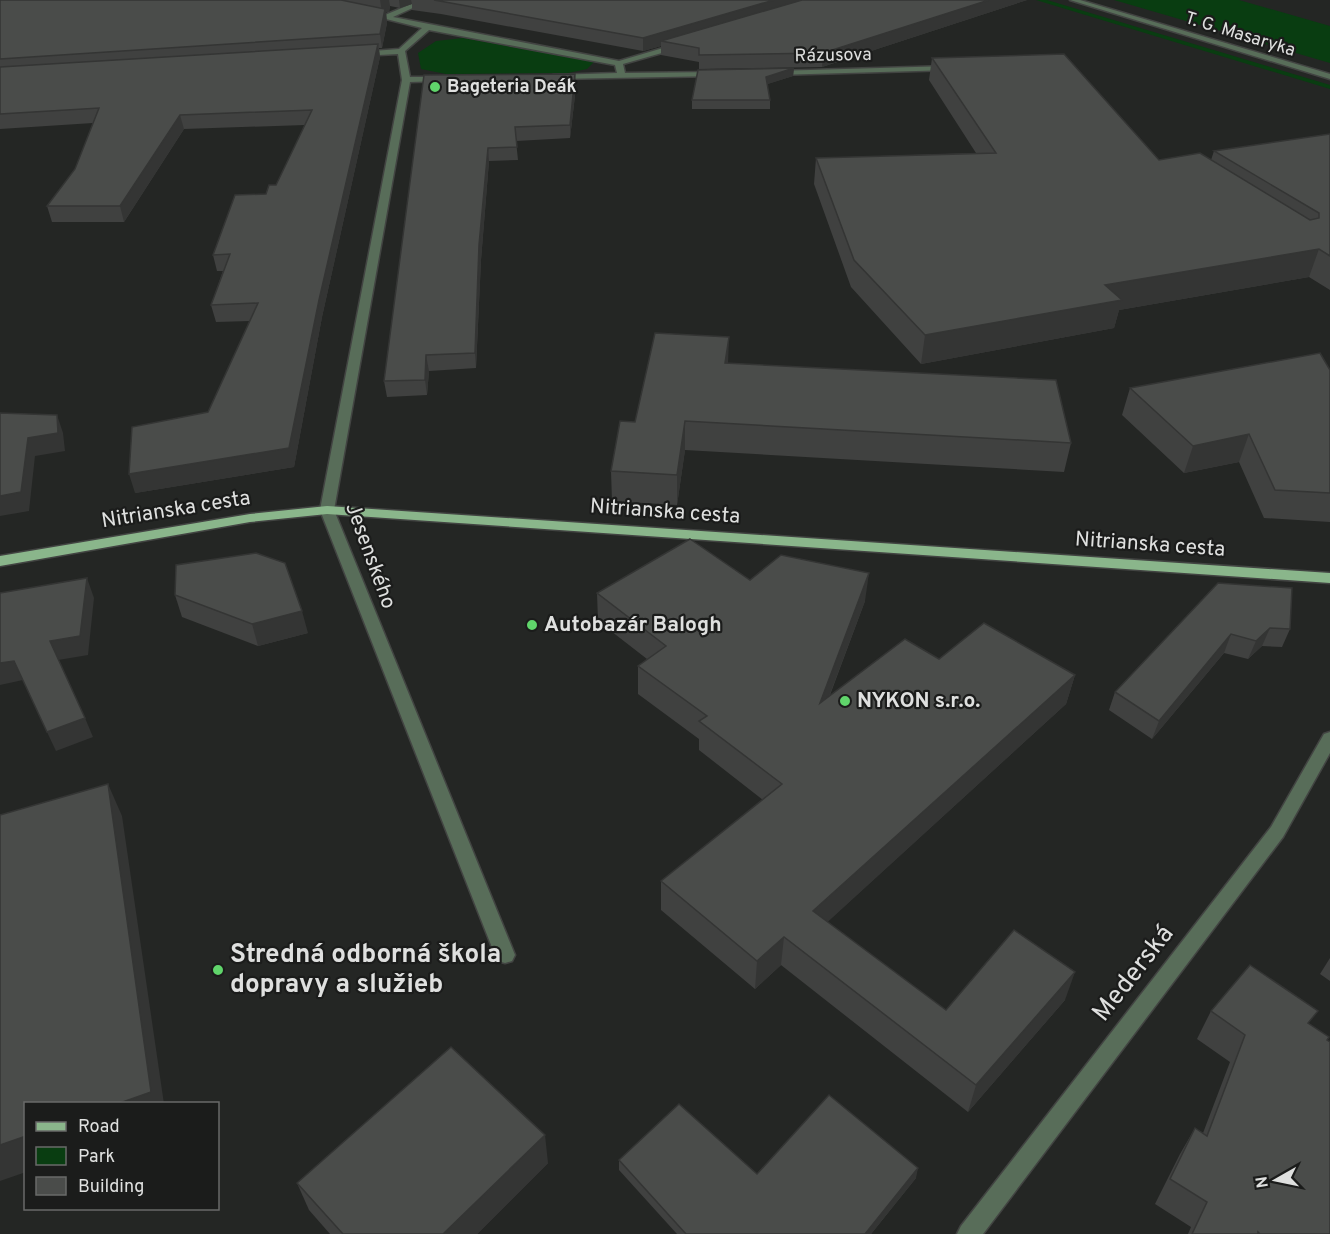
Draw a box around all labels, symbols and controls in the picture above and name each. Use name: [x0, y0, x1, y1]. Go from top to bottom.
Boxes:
street label: T. G. Masaryka: [1182, 7, 1298, 63]
street label: Rázusova: [794, 44, 872, 68]
place label: Bageteria Deák: [447, 76, 577, 99]
marker: Bageteria Deák: [428, 80, 442, 94]
street label: Nitrianska cesta: [100, 485, 252, 535]
street label: Nitrianska cesta: [589, 493, 741, 531]
street label: Jesenského: [338, 499, 402, 613]
street label: Nitrianska cesta: [1074, 526, 1226, 564]
place label: Autobazár Balogh: [544, 612, 722, 639]
marker: Autobazár Balogh: [525, 618, 539, 632]
place label: NYKON s.r.o.: [857, 688, 980, 715]
marker: NYKON s.r.o.: [838, 694, 852, 708]
street label: Mederská: [1086, 919, 1182, 1029]
place label: Stredná odborná škola dopravy a služieb: [230, 939, 501, 1002]
marker: Stredná odborná škola dopravy a služieb: [211, 963, 225, 977]
legend: [24, 1102, 219, 1210]
text: Road: [78, 1116, 120, 1139]
text: Park: [78, 1146, 115, 1169]
north arrow: [1246, 1150, 1306, 1210]
text: N: [1252, 1175, 1274, 1189]
text: Building: [78, 1176, 144, 1199]

